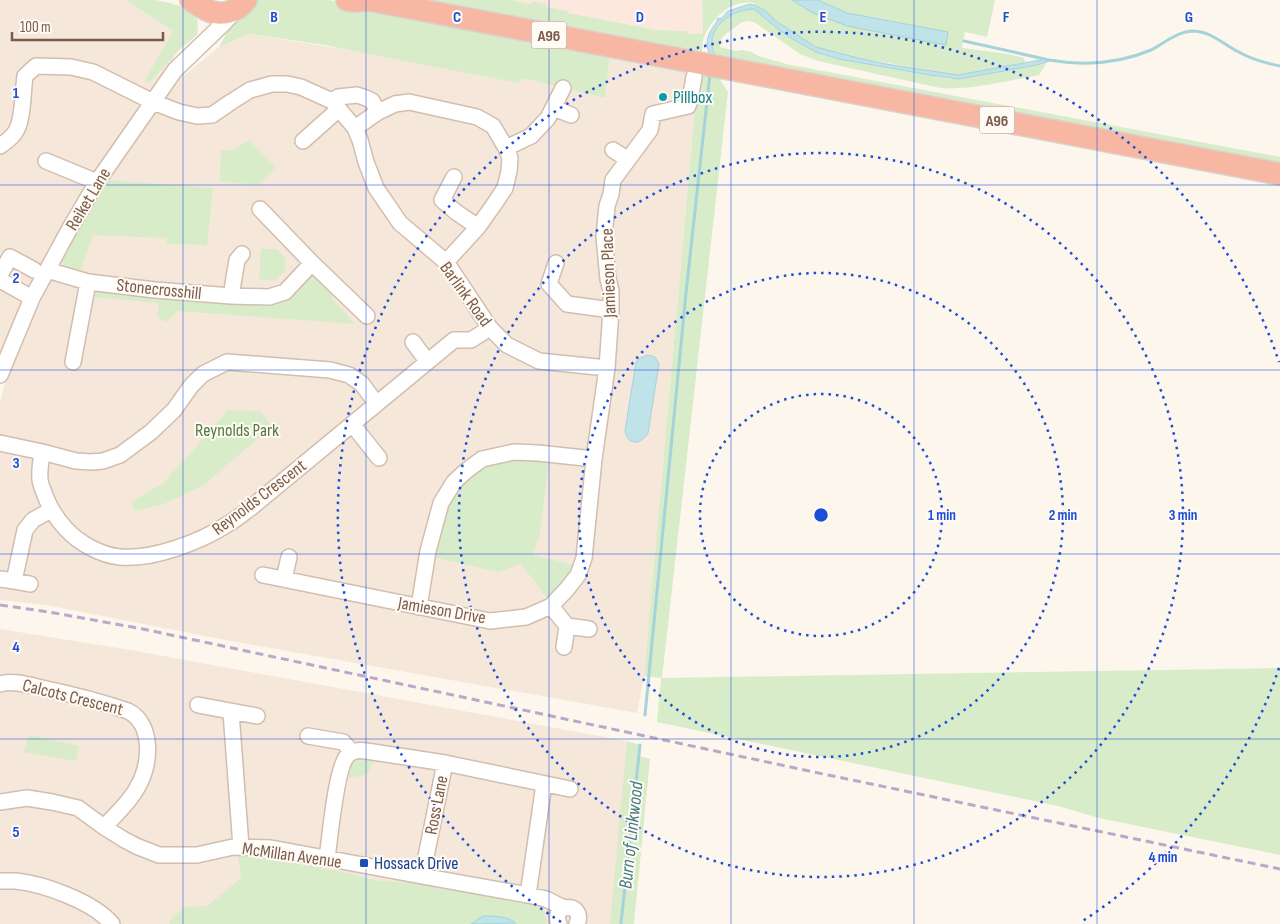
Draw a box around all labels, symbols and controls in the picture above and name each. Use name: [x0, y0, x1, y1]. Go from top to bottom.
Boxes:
text: B: [270, 8, 278, 27]
text: C: [453, 8, 461, 27]
text: D: [636, 8, 644, 27]
text: E: [820, 8, 827, 27]
text: F: [1003, 8, 1010, 27]
text: G: [1185, 8, 1193, 27]
scale bar: [12, 10, 164, 42]
text: 100 m: [20, 18, 51, 37]
road number: A96: [532, 22, 566, 48]
text: 1: [13, 84, 20, 103]
place label: Pillbox: [673, 87, 712, 108]
marker: Pillbox: [657, 91, 669, 103]
road number: A96: [980, 106, 1014, 134]
street label: Reiket Lane: [62, 164, 115, 234]
street label: Jamieson Place: [596, 228, 621, 319]
street label: Barlink Road: [435, 258, 496, 331]
text: 2: [12, 269, 20, 288]
street label: Stonecrosshill: [115, 275, 202, 304]
park label: Reynolds Park: [195, 420, 279, 441]
text: 3: [12, 454, 20, 473]
street label: Reynolds Crescent: [208, 455, 311, 540]
centre of rings: [812, 506, 830, 524]
text: 1 min: [928, 506, 956, 525]
text: 2 min: [1049, 506, 1077, 525]
text: 3 min: [1169, 506, 1197, 525]
street label: Jamieson Drive: [395, 592, 487, 629]
text: 4: [12, 638, 20, 657]
street label: Calcots Crescent: [20, 675, 126, 720]
street label: Ross Lane: [420, 774, 452, 836]
water label: Burn of Linkwood: [614, 779, 649, 890]
text: 5: [12, 823, 20, 842]
street label: McMillan Avenue: [241, 838, 343, 873]
text: 4 min: [1149, 848, 1177, 867]
place label: Hossack Drive: [374, 853, 459, 874]
marker: Hossack Drive: [358, 857, 370, 869]

